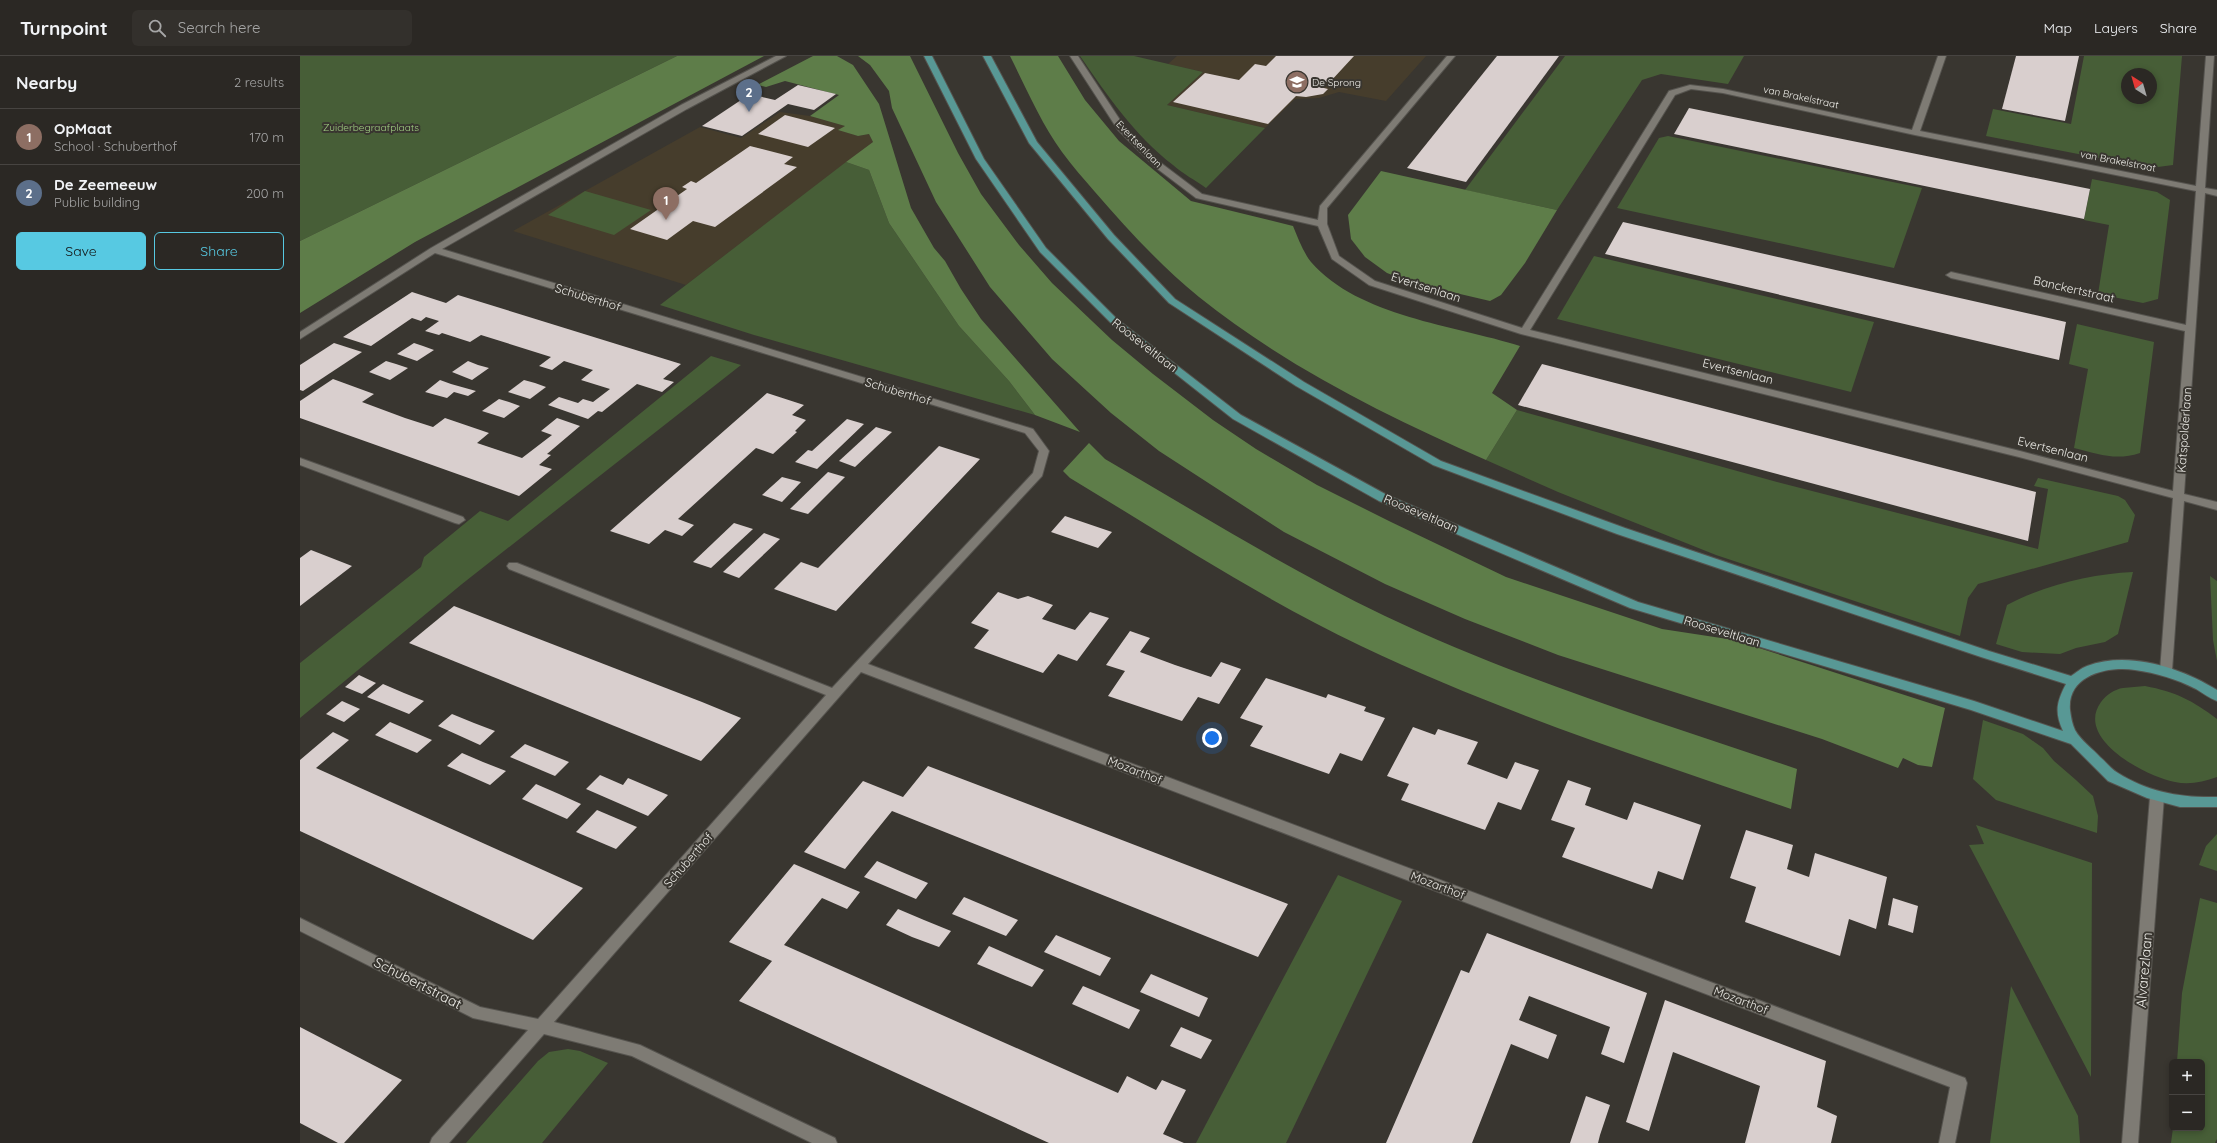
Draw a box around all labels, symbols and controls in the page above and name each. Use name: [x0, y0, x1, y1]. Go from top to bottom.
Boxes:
search box: [132, 10, 412, 46]
text: Turnpoint: [20, 16, 108, 40]
icon: search: [146, 17, 168, 39]
text: Search here: [178, 18, 261, 37]
text: Map: [2043, 19, 2072, 37]
text: Layers: [2094, 19, 2138, 37]
text: Share: [2160, 19, 2197, 37]
north arrow: [2121, 68, 2157, 104]
school or university icon: De Sprong: [1284, 69, 1310, 95]
text: Nearby: [16, 72, 77, 93]
text: 2 results: [234, 74, 284, 90]
place label: De Sprong: [1312, 76, 1361, 89]
pin: 2: [736, 79, 762, 112]
street label: van Brakelstraat: [1762, 83, 1840, 111]
street label: Evertsenlaan: [1113, 118, 1165, 170]
text: OpMaat: [54, 119, 112, 138]
park label: Zuiderbegraafplaats: [323, 121, 419, 134]
text: 1: [26, 129, 32, 145]
text: 170 m: [249, 129, 284, 145]
text: School · Schuberthof: [54, 138, 177, 154]
street label: van Brakelstraat: [2079, 147, 2157, 175]
text: De Zeemeeuw: [54, 175, 157, 194]
text: 2: [25, 185, 33, 201]
text: 200 m: [246, 185, 284, 201]
pin: 1: [653, 187, 679, 220]
text: Public building: [54, 194, 140, 210]
button: Save: [16, 232, 146, 270]
button: Share: [154, 232, 284, 270]
street label: Evertsenlaan: [1389, 269, 1463, 305]
street label: Banckertstraat: [2032, 272, 2116, 306]
street label: Schuberthof: [553, 280, 623, 314]
street label: Rooseveltlaan: [1109, 315, 1181, 375]
street label: Evertsenlaan: [1701, 355, 1775, 387]
street label: Schuberthof: [863, 374, 933, 408]
street label: Katspolderlaan: [2174, 387, 2194, 473]
street label: Evertsenlaan: [2016, 433, 2090, 465]
street label: Rooseveltlaan: [1382, 491, 1460, 535]
street label: Rooseveltlaan: [1682, 612, 1762, 650]
your location: [1202, 728, 1222, 748]
street label: Mozarthof: [1106, 753, 1165, 787]
street label: Schuberthof: [660, 829, 716, 890]
street label: Mozarthof: [1409, 868, 1468, 902]
street label: Alvarezlaan: [2132, 931, 2156, 1009]
street label: Schubertstraat: [371, 953, 465, 1013]
street label: Mozarthof: [1712, 983, 1771, 1017]
map controls: [2169, 1059, 2205, 1131]
button: +: [2169, 1059, 2205, 1095]
button: −: [2169, 1095, 2205, 1131]

